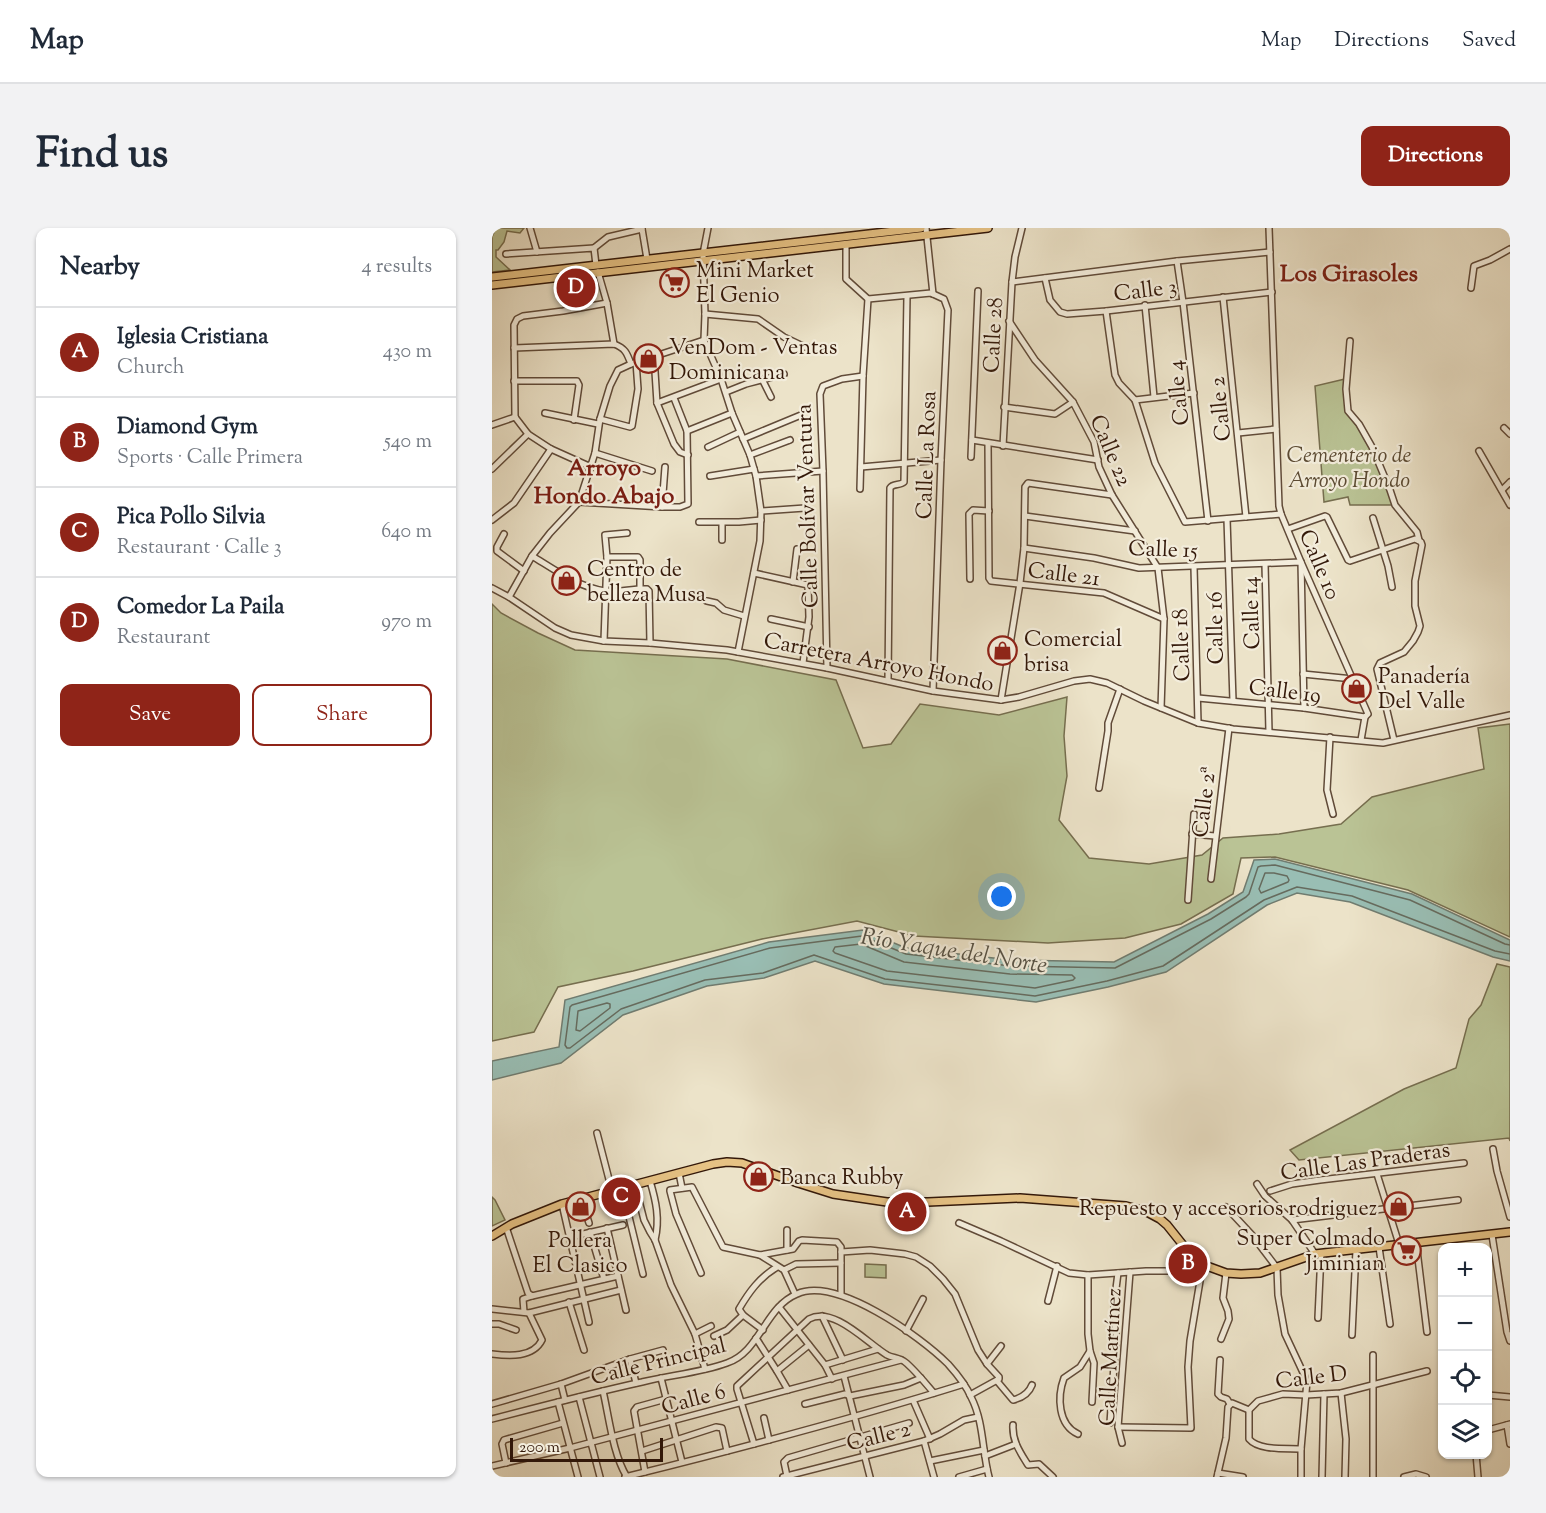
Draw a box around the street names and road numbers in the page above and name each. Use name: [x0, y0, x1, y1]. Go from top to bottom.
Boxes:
street label: Calle 3: [1112, 272, 1179, 312]
street label: Calle 28: [977, 296, 1013, 374]
street label: Calle 4: [1161, 358, 1199, 427]
street label: Calle 2: [1203, 375, 1241, 443]
street label: Calle La Rosa: [910, 390, 946, 520]
street label: Calle Bolívar Ventura: [789, 403, 829, 608]
street label: Calle 22: [1080, 410, 1139, 492]
street label: Calle 10: [1289, 525, 1347, 605]
street label: Calle 15: [1128, 534, 1199, 568]
street label: Calle 21: [1026, 556, 1102, 596]
street label: Calle 14: [1236, 576, 1270, 650]
street label: Calle 16: [1200, 591, 1234, 665]
street label: Calle 18: [1166, 608, 1200, 682]
street label: Carretera Arroyo Hondo: [761, 626, 996, 702]
street label: Calle 19: [1247, 673, 1323, 713]
street label: Calle 2ª: [1186, 765, 1226, 840]
street label: Calle Las Praderas: [1279, 1135, 1452, 1191]
street label: Calle Martínez: [1092, 1287, 1132, 1427]
street label: Calle Principal: [588, 1331, 730, 1395]
street label: Calle D: [1274, 1359, 1349, 1399]
street label: Calle 6: [658, 1377, 730, 1425]
street label: Calle 2: [843, 1415, 914, 1461]

